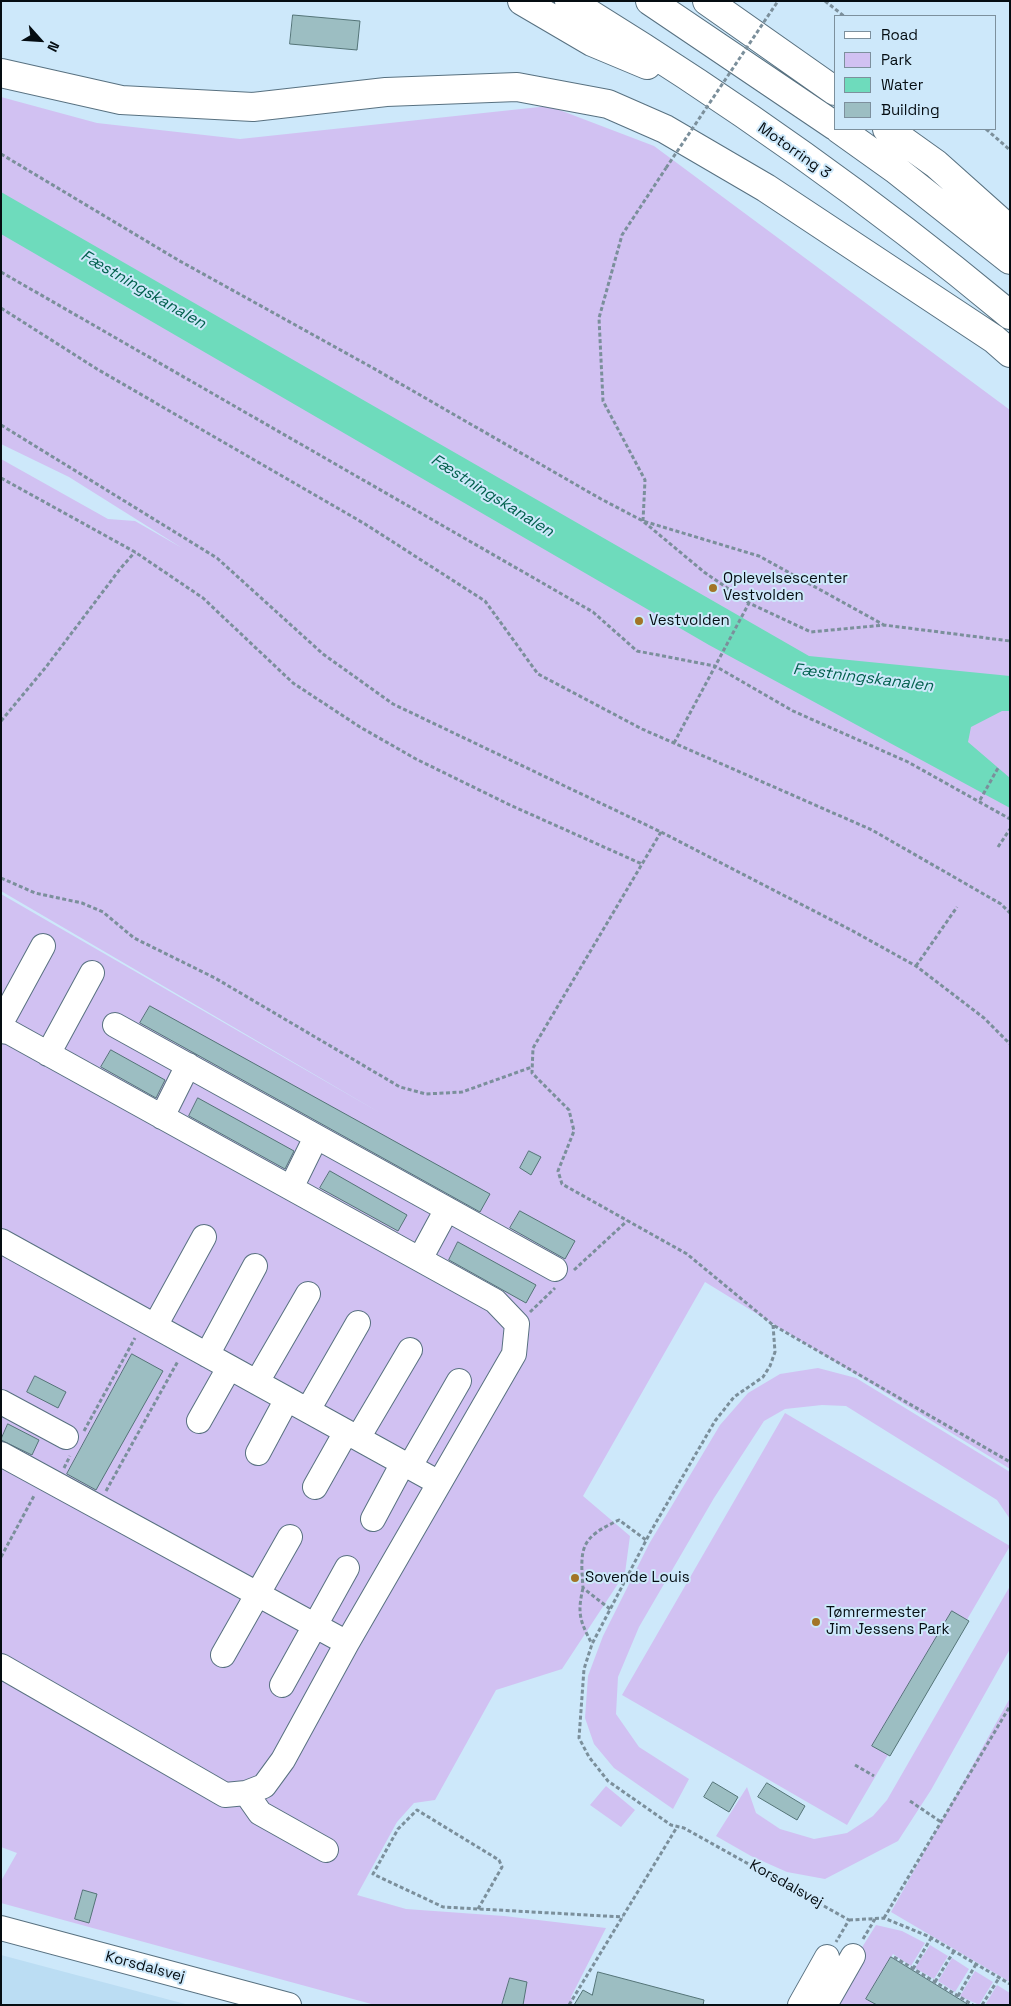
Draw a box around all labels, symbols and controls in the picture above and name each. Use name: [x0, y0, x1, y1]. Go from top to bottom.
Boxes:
north arrow: [15, 15, 65, 65]
legend: [834, 15, 996, 130]
text: Road: [881, 25, 918, 44]
text: N: [43, 38, 64, 55]
text: Park: [881, 50, 912, 69]
text: Water: [881, 75, 923, 94]
text: Building: [881, 100, 940, 119]
street label: Motorring 3: [754, 119, 834, 183]
water label: Fæstningskanalen: [77, 246, 209, 334]
water label: Fæstningskanalen: [427, 450, 557, 542]
place label: Oplevelsescenter Vestvolden: [723, 570, 848, 605]
marker: Oplevelsescenter Vestvolden: [707, 582, 719, 594]
place label: Vestvolden: [649, 612, 730, 630]
marker: Vestvolden: [633, 615, 645, 627]
water label: Fæstningskanalen: [792, 660, 934, 696]
place label: Sovende Louis: [585, 1569, 690, 1587]
marker: Sovende Louis: [569, 1572, 581, 1584]
place label: Tømrermester Jim Jessens Park: [826, 1604, 950, 1639]
marker: Tømrermester Jim Jessens Park: [810, 1616, 822, 1628]
street label: Korsdalsvej: [746, 1856, 826, 1912]
street label: Korsdalsvej: [103, 1948, 187, 1986]

